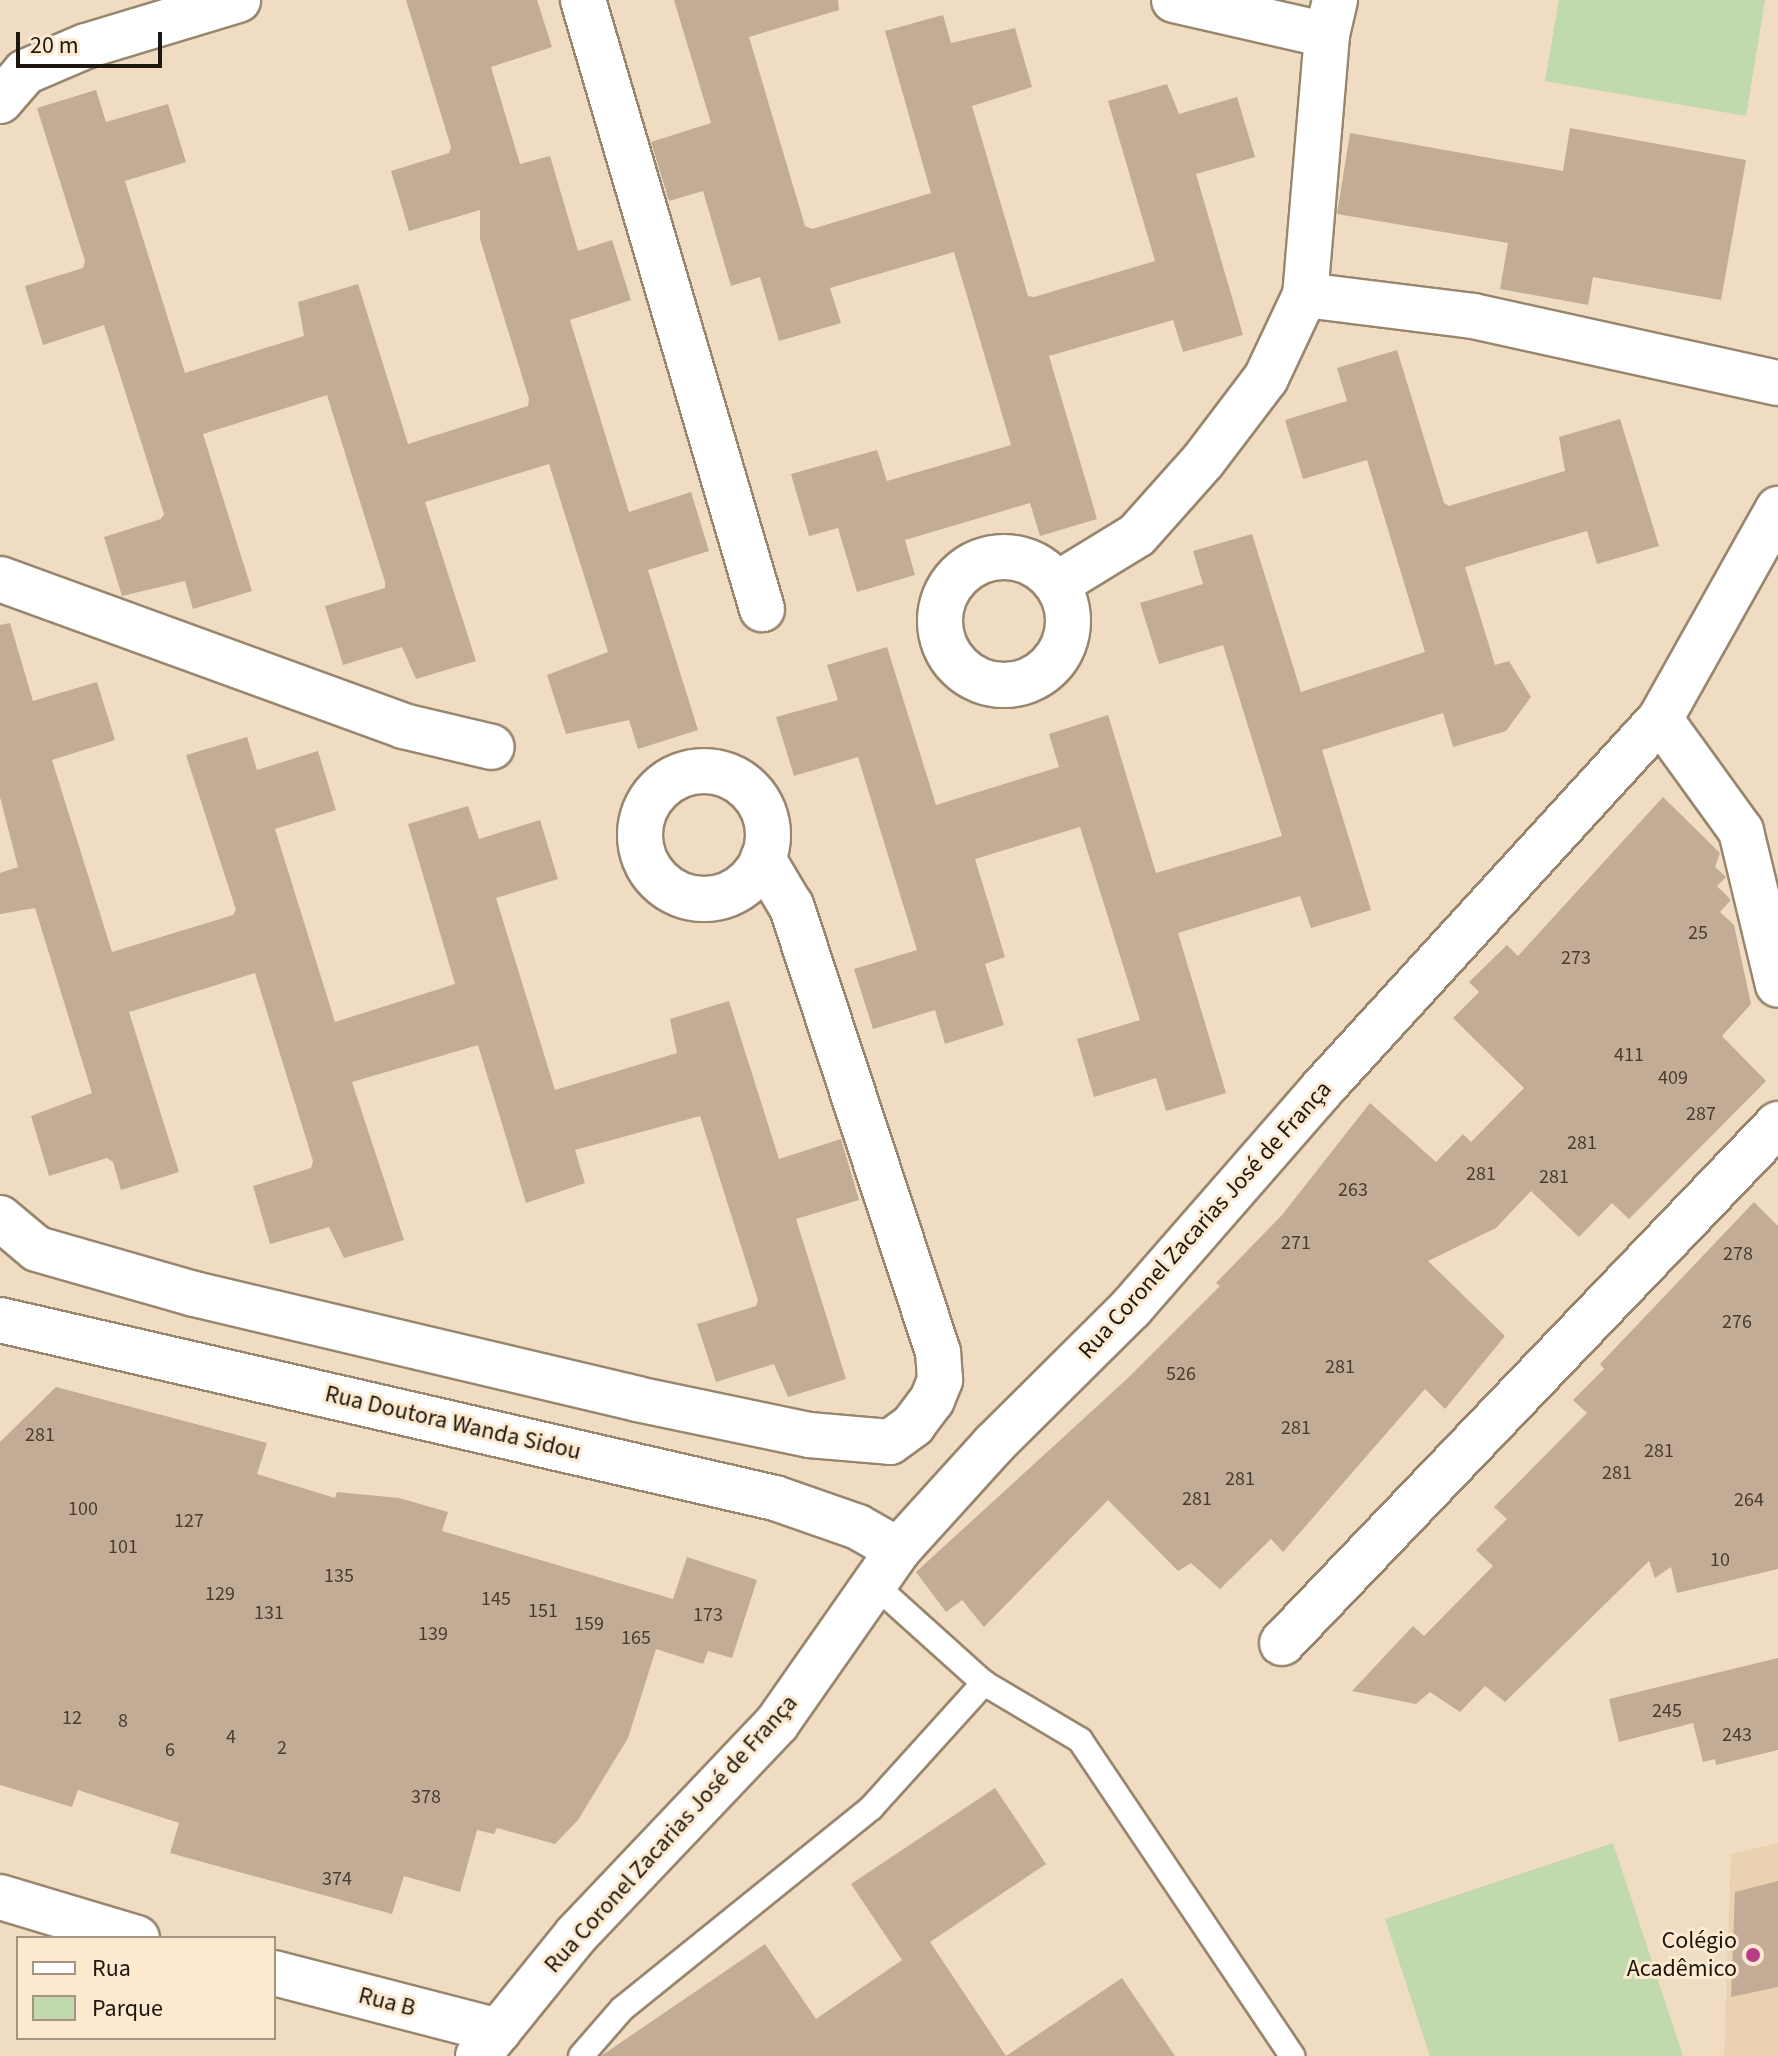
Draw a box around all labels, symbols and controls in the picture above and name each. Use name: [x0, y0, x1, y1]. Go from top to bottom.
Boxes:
scale bar: [20, 16, 166, 66]
text: 20 m: [30, 28, 79, 63]
house number: 25: [1688, 921, 1708, 945]
house number: 273: [1561, 946, 1591, 970]
house number: 411: [1614, 1043, 1644, 1067]
house number: 409: [1658, 1066, 1688, 1090]
street label: Rua Coronel Zacarias José de França: [1072, 1075, 1338, 1365]
house number: 287: [1686, 1102, 1716, 1126]
house number: 281: [1567, 1131, 1597, 1155]
house number: 281: [1466, 1162, 1496, 1186]
house number: 281: [1539, 1165, 1569, 1189]
house number: 263: [1338, 1178, 1368, 1202]
house number: 271: [1281, 1231, 1311, 1255]
house number: 278: [1723, 1242, 1753, 1266]
house number: 276: [1722, 1310, 1752, 1334]
house number: 281: [1325, 1355, 1355, 1379]
house number: 526: [1166, 1362, 1196, 1386]
street label: Rua Doutora Wanda Sidou: [322, 1380, 584, 1466]
house number: 281: [1281, 1416, 1311, 1440]
house number: 281: [25, 1423, 55, 1447]
house number: 281: [1644, 1439, 1674, 1463]
house number: 281: [1602, 1461, 1632, 1485]
house number: 281: [1225, 1467, 1255, 1491]
house number: 281: [1182, 1487, 1212, 1511]
house number: 264: [1734, 1488, 1764, 1512]
house number: 100: [68, 1497, 98, 1521]
house number: 127: [174, 1509, 204, 1533]
house number: 101: [108, 1535, 138, 1559]
house number: 10: [1710, 1548, 1730, 1572]
house number: 135: [324, 1564, 354, 1588]
house number: 129: [205, 1582, 235, 1606]
house number: 145: [481, 1587, 511, 1611]
house number: 151: [528, 1599, 558, 1623]
house number: 131: [254, 1601, 284, 1625]
house number: 173: [693, 1603, 723, 1627]
house number: 159: [574, 1612, 604, 1636]
house number: 139: [418, 1622, 448, 1646]
house number: 165: [621, 1626, 651, 1650]
street label: Rua Coronel Zacarias José de França: [538, 1689, 804, 1979]
house number: 245: [1652, 1699, 1682, 1723]
house number: 12: [62, 1706, 82, 1730]
house number: 8: [118, 1709, 128, 1733]
house number: 243: [1722, 1723, 1752, 1747]
house number: 4: [226, 1725, 236, 1749]
house number: 2: [277, 1736, 287, 1760]
house number: 6: [165, 1738, 175, 1762]
house number: 378: [411, 1785, 441, 1809]
house number: 374: [322, 1867, 352, 1891]
place label: Colégio Acadêmico: [1627, 1927, 1737, 1983]
legend: [16, 1936, 276, 2040]
marker: Colégio Acadêmico: [1744, 1946, 1762, 1964]
text: Rua: [92, 1951, 131, 1986]
street label: Rua B: [356, 1981, 418, 2023]
text: Parque: [92, 1991, 163, 2026]

